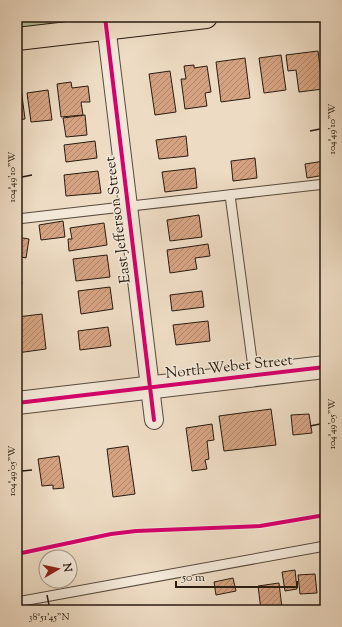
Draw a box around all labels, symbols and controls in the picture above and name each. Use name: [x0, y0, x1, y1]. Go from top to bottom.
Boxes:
text: 104°49'10"W: [325, 104, 340, 154]
text: 104°49'10"W: [5, 152, 20, 202]
street label: East Jefferson Street: [100, 155, 137, 285]
street label: North Weber Street: [165, 350, 294, 385]
text: 104°49'05"W: [325, 399, 340, 449]
text: 104°49'05"W: [5, 446, 20, 496]
north arrow: [38, 549, 78, 589]
text: N: [58, 561, 76, 573]
scale bar: [176, 563, 297, 589]
text: 50 m: [181, 569, 205, 587]
text: 38°51'45"N: [29, 610, 69, 625]

